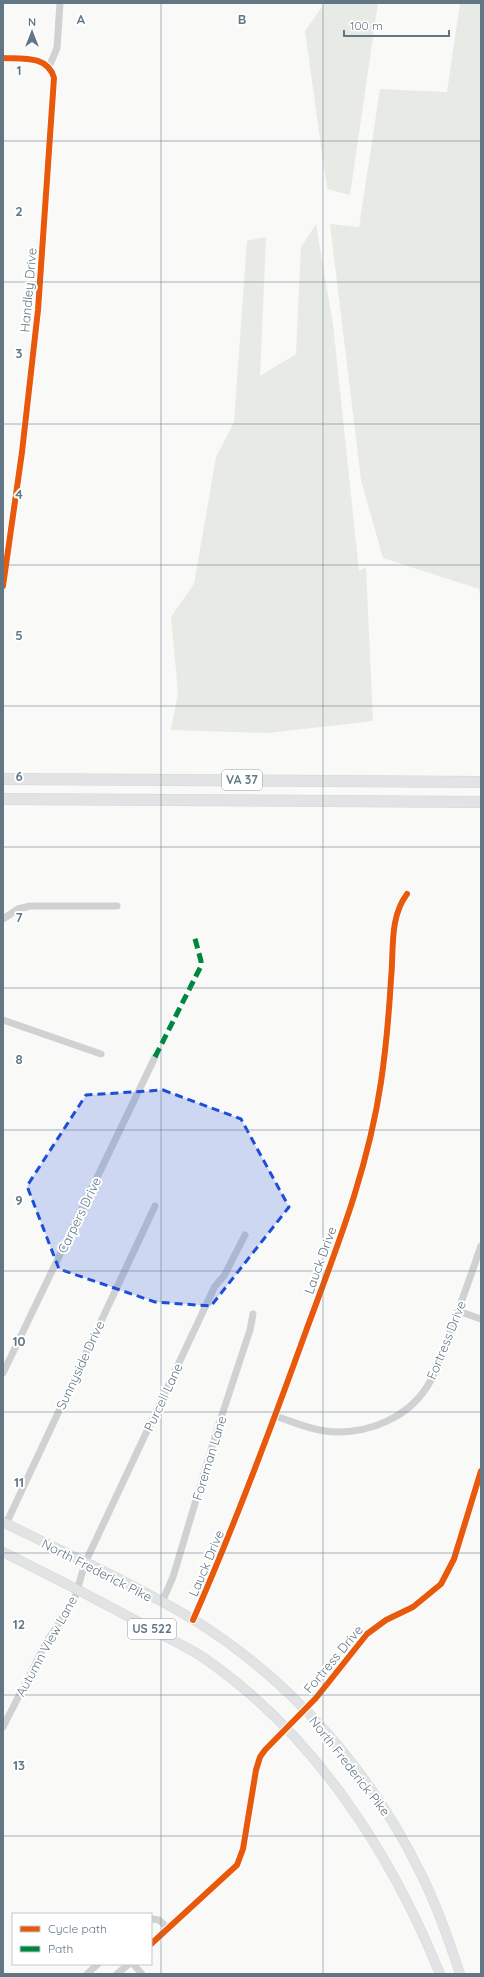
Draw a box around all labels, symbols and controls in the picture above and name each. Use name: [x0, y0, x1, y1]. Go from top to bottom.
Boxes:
text: A: [77, 11, 86, 27]
text: B: [238, 11, 246, 27]
north arrow: [12, 12, 52, 52]
scale bar: [344, 12, 449, 38]
text: N: [28, 15, 36, 29]
text: 100 m: [350, 18, 383, 33]
text: 1: [16, 62, 22, 78]
text: 2: [15, 203, 23, 219]
street label: Handley Drive: [16, 247, 40, 333]
text: 3: [16, 345, 23, 361]
text: 4: [15, 486, 23, 502]
text: 5: [15, 627, 23, 643]
text: 6: [15, 768, 23, 784]
road number: VA 37: [222, 770, 262, 790]
text: 7: [15, 909, 23, 925]
text: 8: [15, 1051, 23, 1067]
street label: Carpers Drive: [54, 1174, 104, 1256]
text: 9: [15, 1192, 23, 1208]
street label: Lauck Drive: [300, 1224, 340, 1296]
street label: Fortress Drive: [423, 1298, 469, 1382]
street label: Sunnyside Drive: [52, 1318, 108, 1412]
text: 10: [12, 1333, 26, 1349]
street label: Purcell Lane: [140, 1361, 186, 1433]
street label: Foreman Lane: [189, 1414, 229, 1502]
text: 11: [14, 1474, 24, 1490]
street label: Lauck Drive: [185, 1527, 227, 1599]
street label: North Frederick Pike: [39, 1535, 155, 1605]
street label: Autumn View Lane: [12, 1593, 80, 1699]
text: 12: [13, 1616, 25, 1632]
road number: US 522: [128, 1619, 176, 1639]
street label: Fortress Drive: [300, 1622, 366, 1696]
street label: North Frederick Pike: [306, 1713, 394, 1819]
text: 13: [13, 1757, 25, 1773]
legend: [12, 1913, 152, 1965]
text: Cycle path: [48, 1921, 107, 1936]
text: Path: [48, 1941, 73, 1956]

